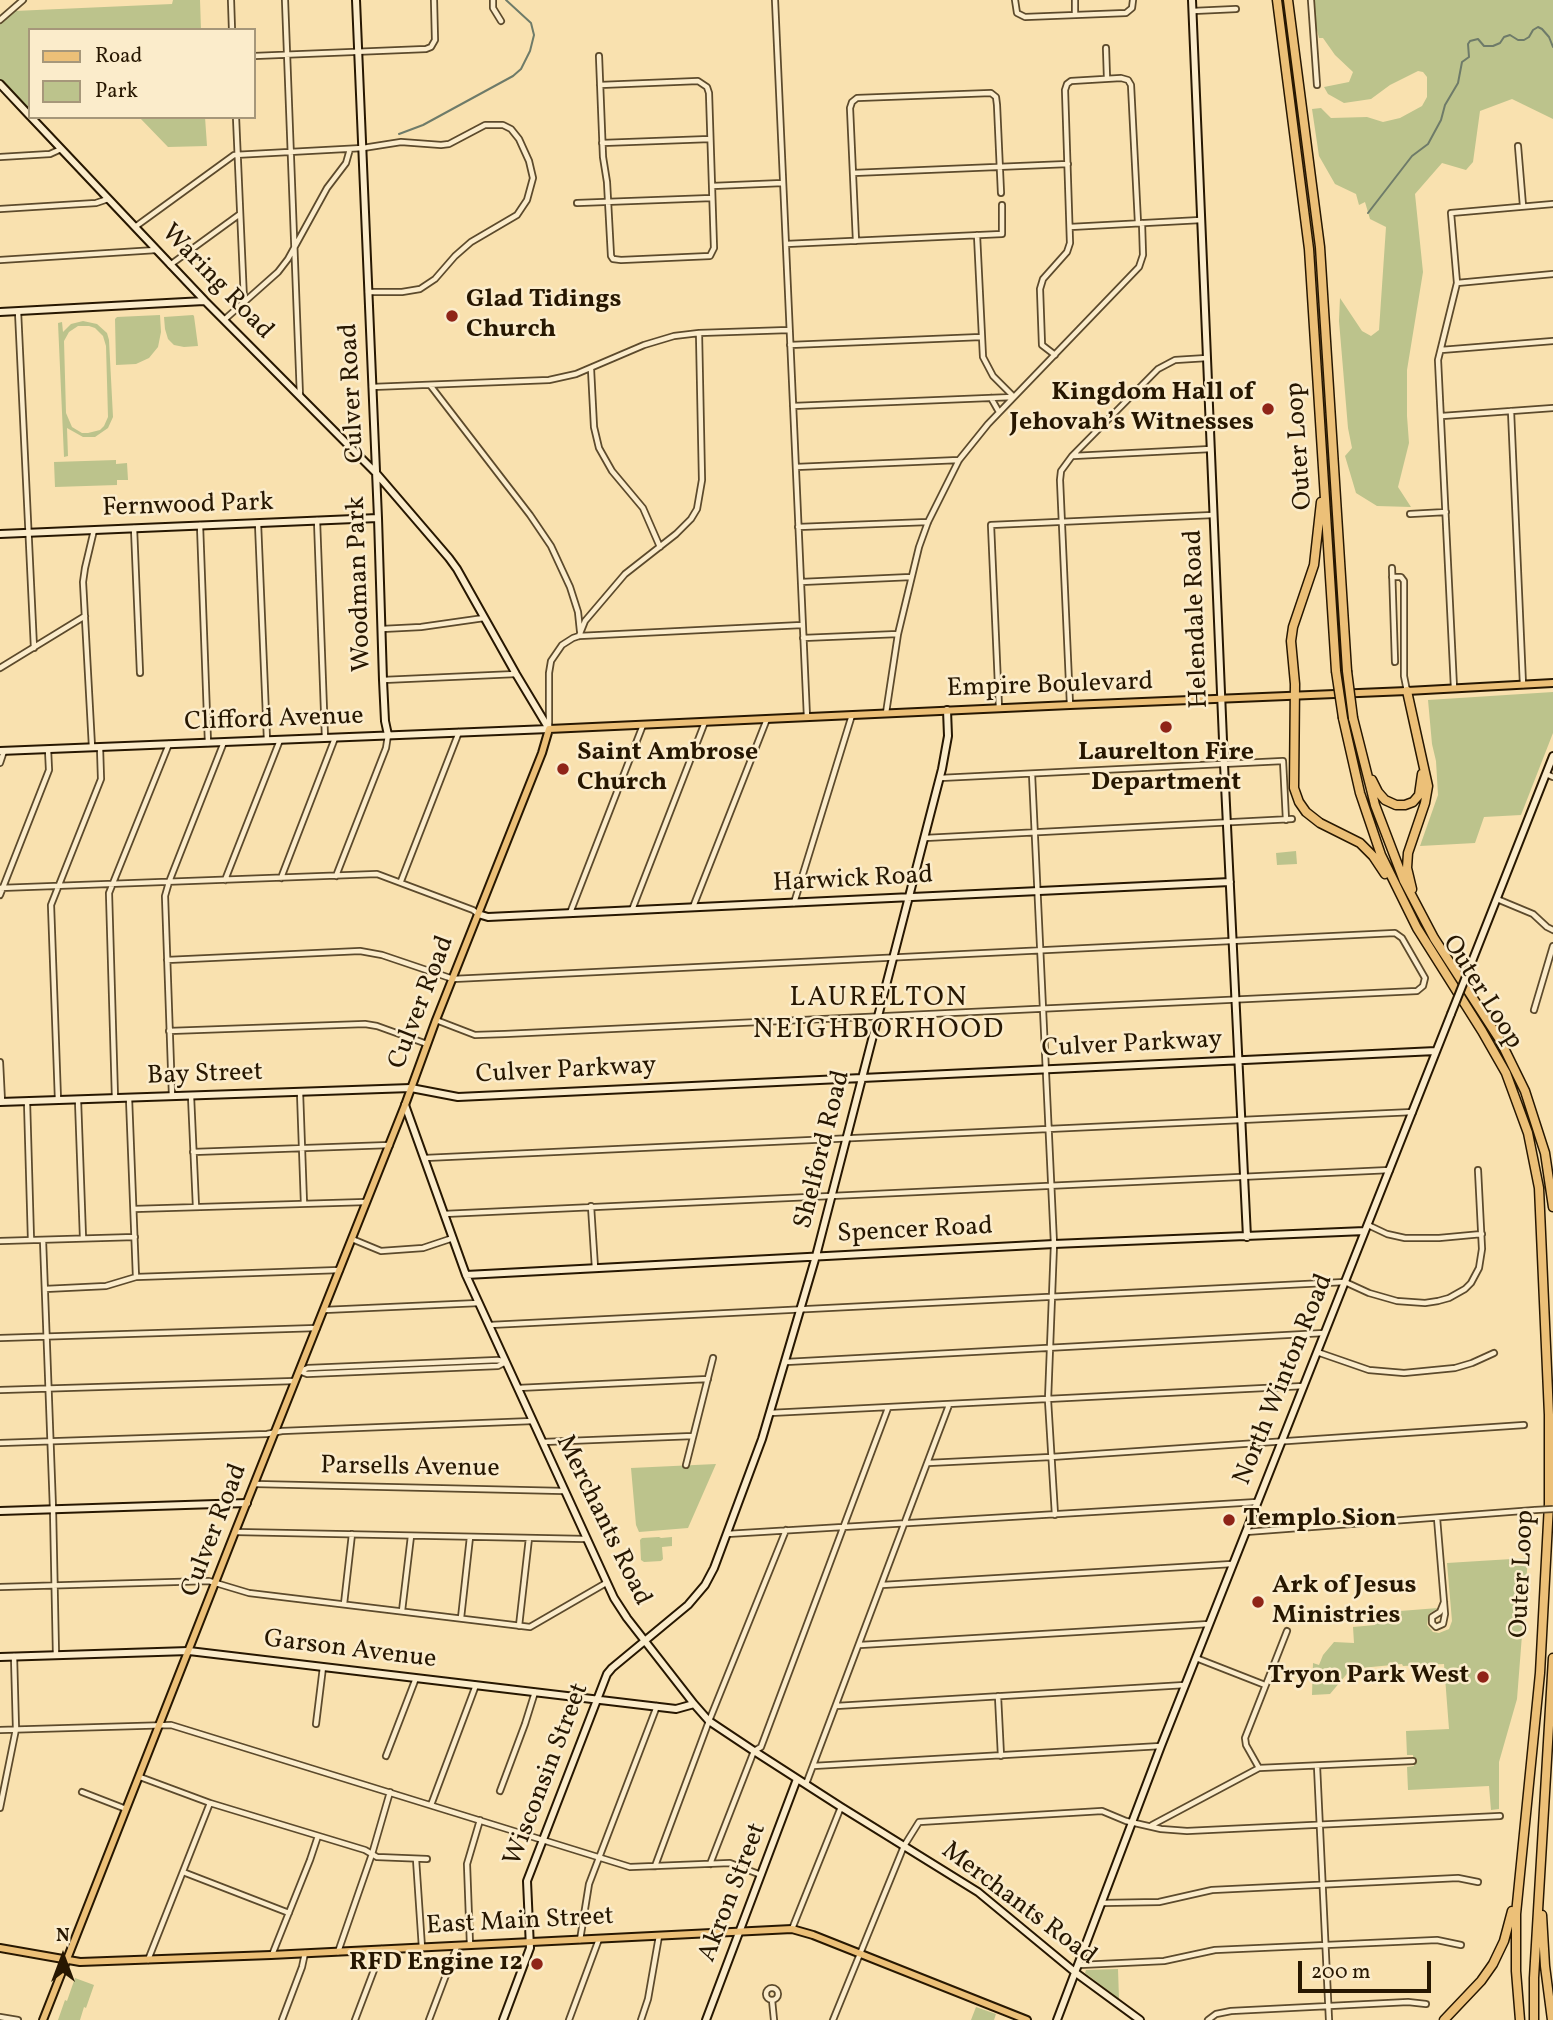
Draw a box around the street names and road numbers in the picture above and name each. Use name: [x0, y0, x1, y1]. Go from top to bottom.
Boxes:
street label: Waring Road: [153, 219, 279, 347]
street label: Culver Road: [335, 322, 373, 464]
street label: Outer Loop: [1281, 381, 1321, 511]
street label: Fernwood Park: [102, 488, 274, 526]
street label: Woodman Park: [342, 495, 380, 673]
street label: Helendale Road: [1179, 529, 1217, 709]
street label: Empire Boulevard: [946, 668, 1154, 706]
street label: Clifford Avenue: [184, 702, 364, 740]
street label: Harwick Road: [772, 861, 934, 901]
street label: Outer Loop: [1434, 930, 1528, 1056]
street label: Culver Road: [383, 932, 463, 1074]
street label: Culver Parkway: [1041, 1026, 1223, 1066]
street label: Culver Parkway: [475, 1052, 657, 1092]
street label: Bay Street: [147, 1058, 263, 1094]
street label: Shelford Road: [789, 1068, 859, 1232]
street label: Spencer Road: [836, 1212, 994, 1252]
street label: North Winton Road: [1228, 1270, 1342, 1490]
street label: Merchants Road: [547, 1431, 657, 1611]
street label: Parsells Avenue: [320, 1452, 500, 1486]
street label: Culver Road: [176, 1460, 256, 1602]
street label: Outer Loop: [1505, 1509, 1543, 1639]
street label: Garson Avenue: [262, 1625, 438, 1677]
street label: Wisconsin Street: [499, 1679, 597, 1871]
street label: Akron Street: [693, 1819, 775, 1967]
street label: Merchants Road: [934, 1837, 1102, 1973]
street label: East Main Street: [425, 1903, 615, 1943]

